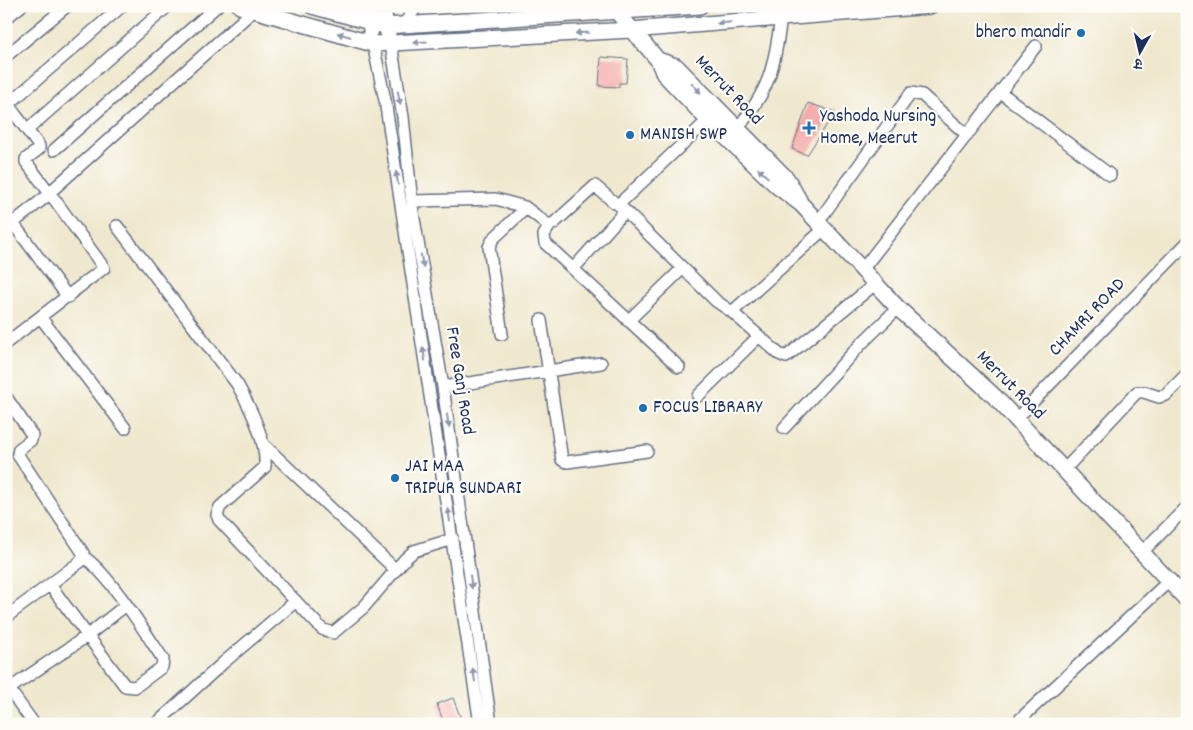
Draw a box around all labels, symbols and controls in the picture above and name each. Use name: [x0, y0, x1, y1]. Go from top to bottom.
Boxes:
one-way arrow: [716, 19, 732, 27]
place label: bhero mandir: [976, 20, 1071, 47]
marker: bhero mandir: [1075, 27, 1087, 39]
north arrow: [1116, 28, 1166, 78]
one-way arrow: [574, 30, 590, 38]
one-way arrow: [336, 31, 351, 39]
one-way arrow: [412, 38, 428, 46]
street label: Merrut Road: [687, 50, 769, 132]
text: उ: [1132, 52, 1145, 73]
one-way arrow: [690, 82, 702, 94]
one-way arrow: [396, 90, 404, 106]
place label: Yashoda Nursing Home, Meerut: [820, 104, 936, 153]
marker: Yashoda Nursing Home, Meerut: [802, 121, 816, 135]
place label: MANISH SWP: [640, 122, 727, 149]
marker: MANISH SWP: [624, 129, 636, 141]
one-way arrow: [758, 167, 770, 179]
one-way arrow: [392, 170, 400, 186]
one-way arrow: [418, 253, 426, 269]
street label: CHAMRI ROAD: [1043, 272, 1133, 364]
street label: Free Ganj Road: [437, 325, 481, 437]
street label: Merrut Road: [969, 345, 1051, 427]
one-way arrow: [420, 346, 428, 362]
place label: FOCUS LIBRARY: [653, 395, 763, 422]
marker: FOCUS LIBRARY: [637, 402, 649, 414]
one-way arrow: [444, 414, 452, 430]
place label: JAI MAA TRIPUR SUNDARI: [405, 454, 521, 503]
marker: JAI MAA TRIPUR SUNDARI: [389, 472, 401, 484]
one-way arrow: [445, 506, 453, 522]
one-way arrow: [468, 574, 476, 590]
one-way arrow: [470, 667, 478, 683]

